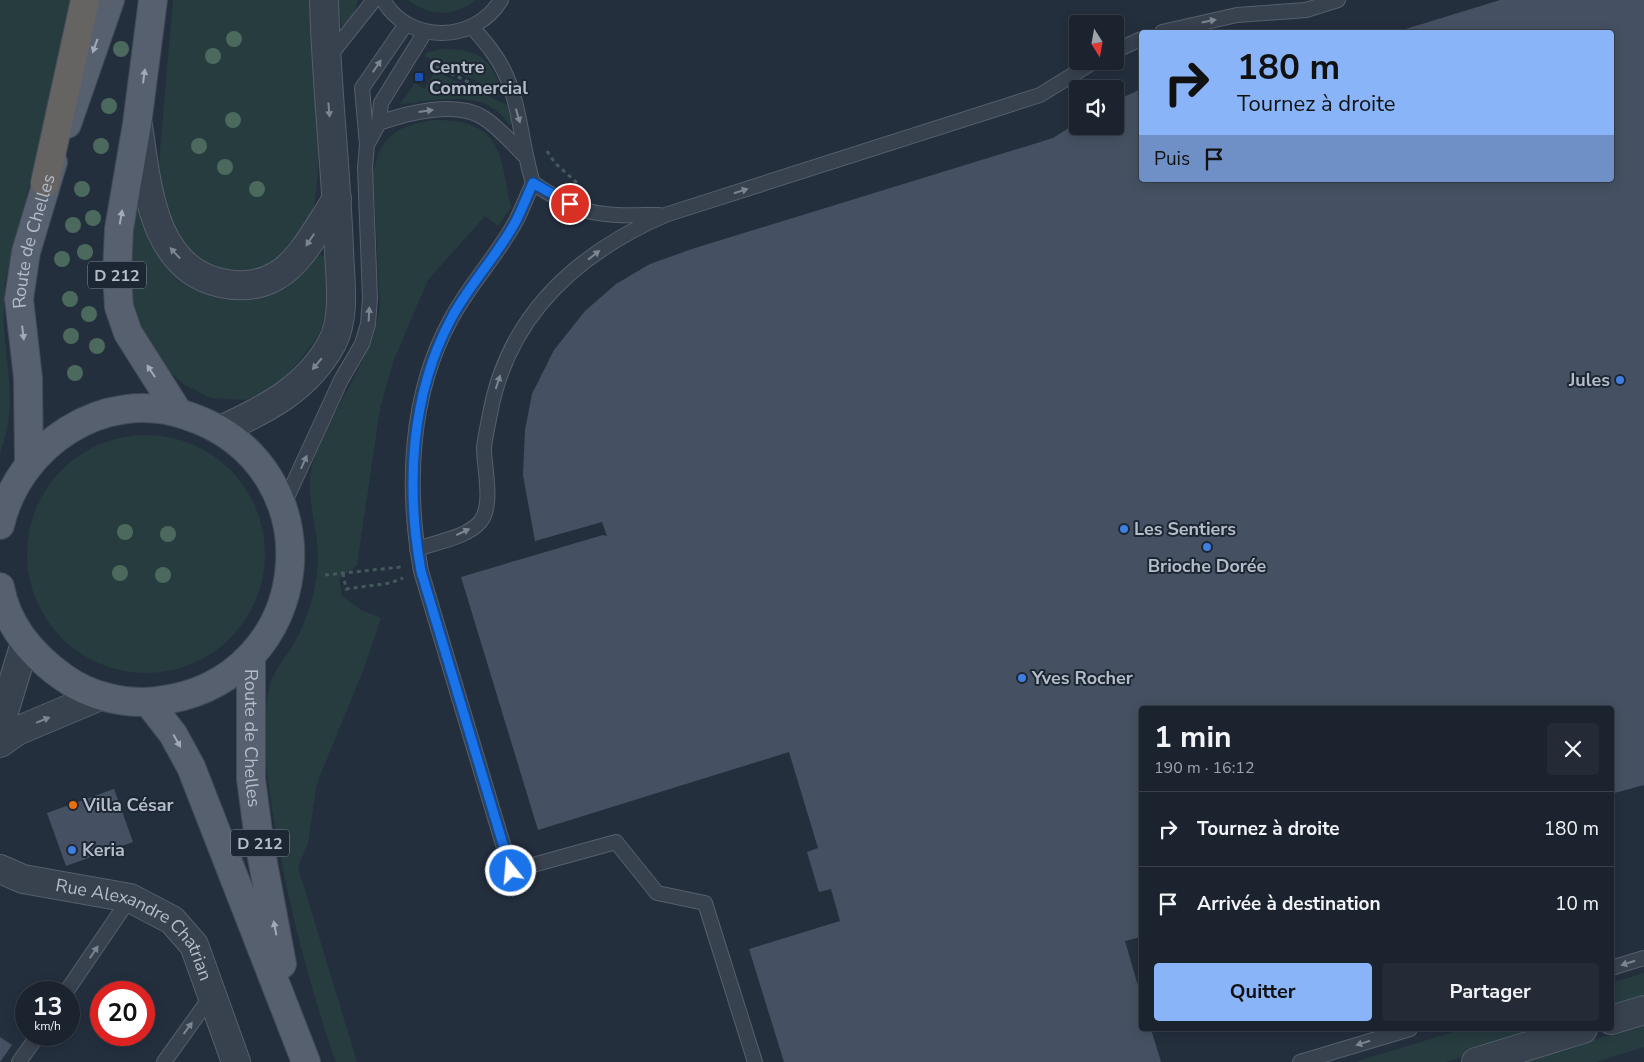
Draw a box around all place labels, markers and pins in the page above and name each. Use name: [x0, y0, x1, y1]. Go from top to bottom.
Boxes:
place label: Centre Commercial: [429, 55, 528, 100]
marker: Centre Commercial: [413, 71, 425, 83]
pin: [549, 183, 591, 225]
place label: Jules: [1568, 368, 1610, 392]
marker: Jules: [1614, 374, 1626, 386]
place label: Les Sentiers: [1134, 517, 1236, 541]
marker: Les Sentiers: [1118, 523, 1130, 535]
marker: Brioche Dorée: [1201, 541, 1213, 553]
place label: Brioche Dorée: [1148, 554, 1267, 578]
place label: Yves Rocher: [1031, 666, 1133, 690]
marker: Yves Rocher: [1016, 672, 1028, 684]
place label: Villa César: [82, 793, 174, 817]
marker: Villa César: [67, 799, 79, 811]
place label: Keria: [82, 838, 125, 862]
marker: Keria: [66, 844, 78, 856]

